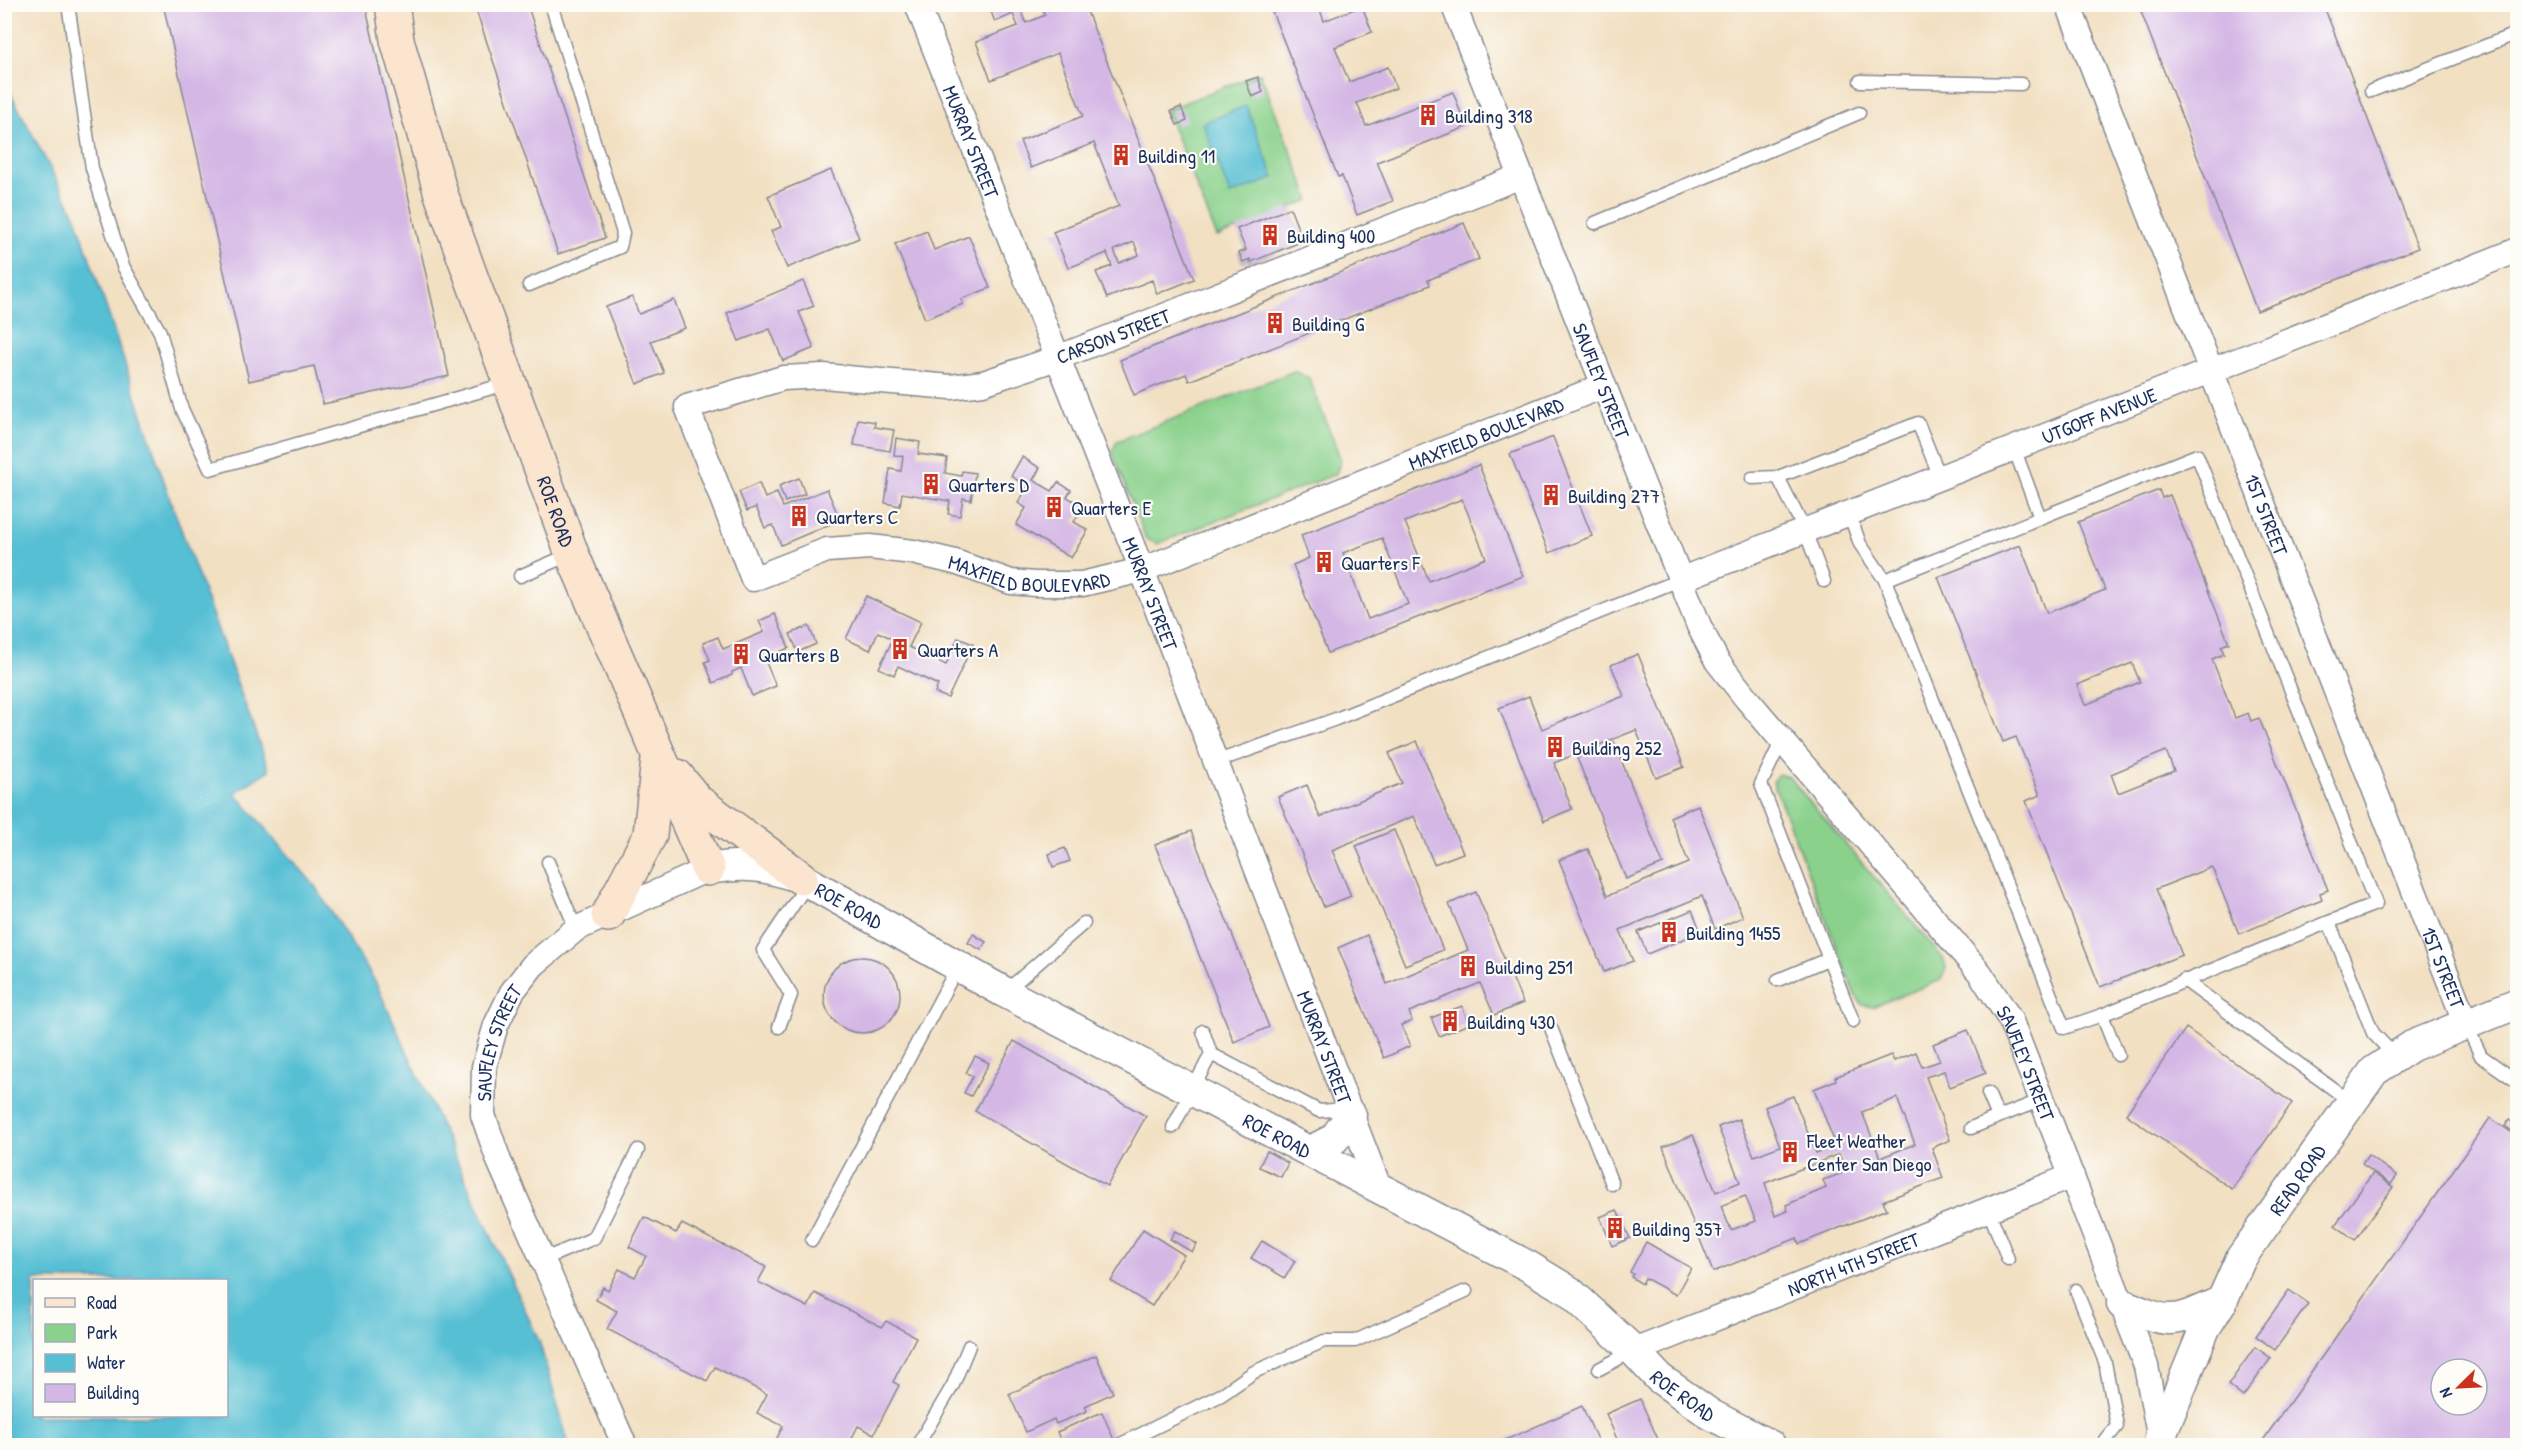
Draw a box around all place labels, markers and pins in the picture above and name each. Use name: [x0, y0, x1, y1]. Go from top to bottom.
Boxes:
place label: Building 318: [1445, 102, 1533, 129]
building icon: Building 318: [1416, 103, 1440, 127]
place label: Building 11: [1138, 142, 1215, 169]
building icon: Building 11: [1109, 143, 1133, 167]
place label: Building 400: [1287, 222, 1375, 249]
building icon: Building 400: [1258, 223, 1282, 247]
place label: Building G: [1292, 310, 1365, 337]
building icon: Building G: [1263, 311, 1287, 335]
place label: Quarters D: [948, 471, 1029, 498]
building icon: Quarters D: [919, 472, 943, 496]
place label: Building 277: [1568, 482, 1660, 509]
building icon: Building 277: [1539, 483, 1563, 507]
place label: Quarters E: [1071, 494, 1151, 521]
building icon: Quarters E: [1042, 495, 1066, 519]
place label: Quarters C: [816, 503, 898, 530]
building icon: Quarters C: [787, 504, 811, 528]
place label: Quarters F: [1341, 549, 1420, 576]
building icon: Quarters F: [1312, 550, 1336, 574]
place label: Quarters A: [917, 636, 998, 663]
building icon: Quarters A: [888, 637, 912, 661]
place label: Quarters B: [758, 641, 840, 668]
building icon: Quarters B: [729, 642, 753, 666]
place label: Building 252: [1572, 734, 1663, 761]
building icon: Building 252: [1543, 735, 1567, 759]
place label: Building 1455: [1686, 919, 1781, 946]
building icon: Building 1455: [1657, 920, 1681, 944]
place label: Building 251: [1485, 953, 1573, 980]
building icon: Building 251: [1456, 954, 1480, 978]
place label: Building 430: [1467, 1008, 1555, 1035]
building icon: Building 430: [1438, 1009, 1462, 1033]
place label: Fleet Weather Center San Diego: [1806, 1127, 1932, 1177]
building icon: Fleet Weather Center San Diego: [1778, 1140, 1802, 1164]
place label: Building 357: [1632, 1215, 1722, 1242]
building icon: Building 357: [1603, 1216, 1627, 1240]

